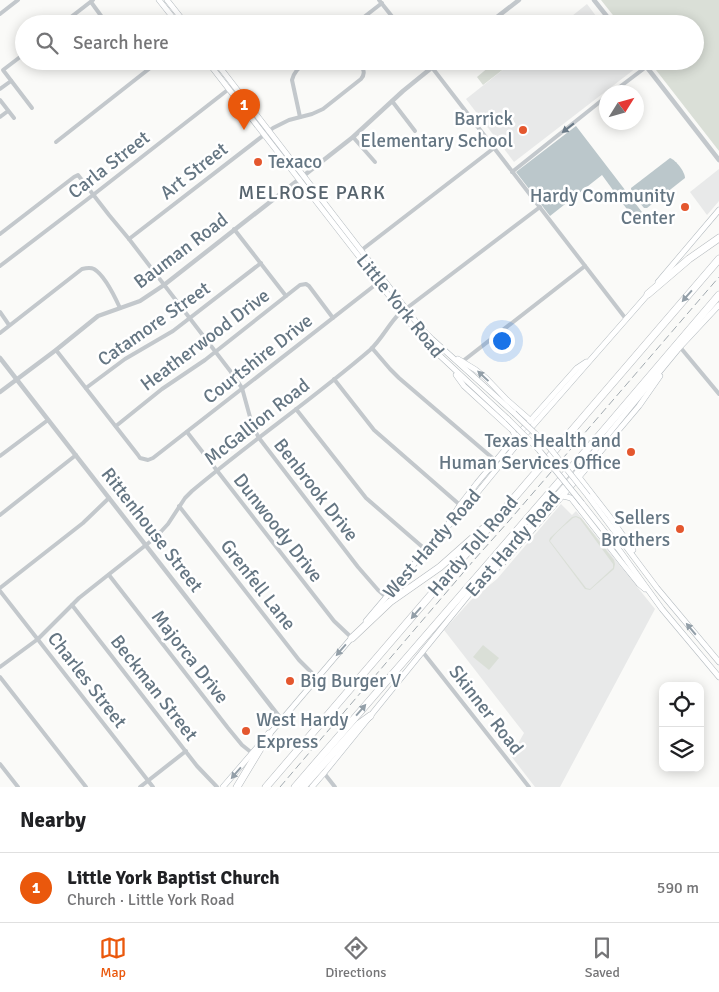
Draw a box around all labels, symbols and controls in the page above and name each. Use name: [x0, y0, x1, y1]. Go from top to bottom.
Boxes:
search box: [15, 15, 704, 70]
icon: search: [33, 29, 61, 57]
text: Search here: [73, 31, 169, 55]
north arrow: [599, 85, 644, 130]
pin: 1: [228, 89, 260, 130]
place label: Barrick Elementary School: [360, 107, 513, 153]
one-way arrow: [562, 122, 575, 133]
marker: Barrick Elementary School: [517, 124, 529, 136]
street label: Carla Street: [63, 126, 155, 204]
street label: Art Street: [155, 137, 233, 205]
place label: Texaco: [268, 150, 322, 174]
marker: Texaco: [252, 156, 264, 168]
district label: MELROSE PARK: [238, 180, 386, 205]
place label: Hardy Community Center: [530, 184, 675, 230]
marker: Hardy Community Center: [679, 201, 691, 213]
street label: Bauman Road: [129, 208, 233, 294]
street label: Little York Road: [351, 249, 449, 363]
street label: Catamore Street: [93, 276, 215, 372]
street label: Heatherwood Drive: [136, 284, 274, 396]
one-way arrow: [681, 290, 693, 302]
street label: Courtshire Drive: [198, 309, 318, 409]
your location: [489, 328, 515, 354]
one-way arrow: [477, 370, 489, 382]
street label: McGallion Road: [199, 373, 315, 471]
place label: Texas Health and Human Services Office: [439, 429, 621, 475]
street label: Benbrook Drive: [268, 434, 364, 546]
marker: Texas Health and Human Services Office: [625, 446, 637, 458]
street label: Rittenhouse Street: [96, 463, 208, 597]
street label: Dunwoody Drive: [228, 469, 328, 587]
street label: West Hardy Road: [378, 484, 486, 604]
street label: East Hardy Road: [460, 486, 566, 602]
street label: Hardy Toll Road: [423, 491, 523, 601]
place label: Sellers Brothers: [601, 506, 670, 552]
marker: Sellers Brothers: [674, 523, 686, 535]
street label: Grenfell Lane: [215, 535, 301, 635]
street label: Majorca Drive: [146, 605, 234, 709]
one-way arrow: [410, 606, 422, 618]
one-way arrow: [686, 623, 697, 636]
street label: Charles Street: [42, 627, 132, 733]
street label: Beckman Street: [105, 630, 203, 746]
one-way arrow: [336, 643, 347, 656]
street label: Skinner Road: [444, 660, 528, 760]
place label: Big Burger V: [300, 669, 401, 693]
marker: Big Burger V: [284, 675, 296, 687]
map controls: [659, 682, 704, 772]
button: locate: [659, 682, 704, 727]
one-way arrow: [355, 705, 367, 717]
place label: West Hardy Express: [256, 708, 348, 754]
marker: West Hardy Express: [240, 725, 252, 737]
button: layers: [659, 727, 704, 772]
one-way arrow: [230, 766, 241, 779]
text: Nearby: [20, 807, 86, 833]
text: Little York Baptist Church: [67, 866, 280, 890]
text: 1: [32, 878, 40, 898]
text: 590 m: [657, 878, 699, 898]
text: Church · Little York Road: [67, 890, 235, 910]
tab: Map: [99, 934, 127, 981]
tab: Directions: [325, 934, 386, 981]
tab: Saved: [585, 934, 620, 981]

